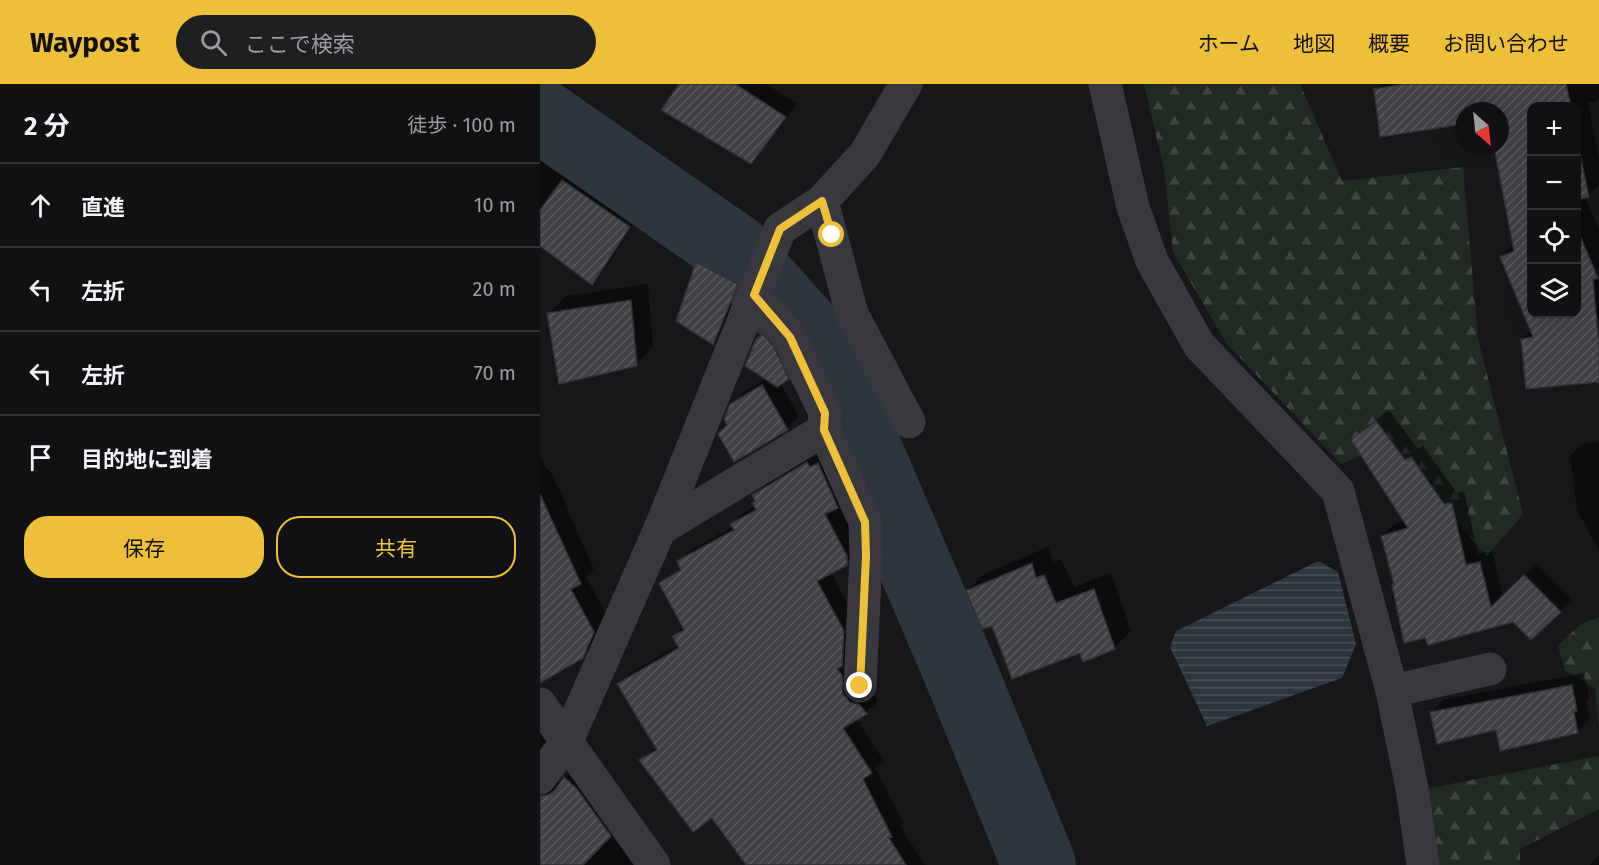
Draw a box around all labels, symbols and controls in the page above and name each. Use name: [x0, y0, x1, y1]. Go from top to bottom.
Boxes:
search box: [176, 15, 596, 69]
text: Waypost: [30, 26, 140, 59]
icon: search: [197, 26, 230, 59]
text: ここで検索: [245, 31, 355, 58]
text: ホーム: [1198, 31, 1260, 57]
text: 地図: [1293, 31, 1335, 57]
text: 概要: [1368, 31, 1410, 57]
text: お問い合わせ: [1443, 31, 1569, 57]
north arrow: [1455, 102, 1509, 156]
map controls: [1527, 102, 1581, 318]
button: +: [1527, 102, 1581, 156]
text: 2 分: [24, 111, 70, 142]
text: 徒歩 · 100 m: [407, 113, 516, 137]
button: −: [1527, 156, 1581, 210]
icon: ahead: [24, 189, 57, 222]
text: 10 m: [474, 193, 516, 217]
text: 直進: [81, 194, 125, 221]
button: locate: [1527, 210, 1581, 264]
route start: [818, 221, 844, 247]
button: layers: [1527, 264, 1581, 318]
icon: left: [24, 273, 57, 306]
text: 20 m: [473, 277, 516, 301]
text: 左折: [81, 278, 125, 305]
icon: left: [24, 357, 57, 390]
text: 70 m: [474, 361, 516, 385]
text: 左折: [81, 362, 125, 389]
icon: arrive: [24, 441, 57, 474]
text: 目的地に到着: [81, 446, 213, 473]
button: 保存: [24, 516, 264, 578]
button: 共有: [276, 516, 516, 578]
route end: [846, 672, 872, 698]

